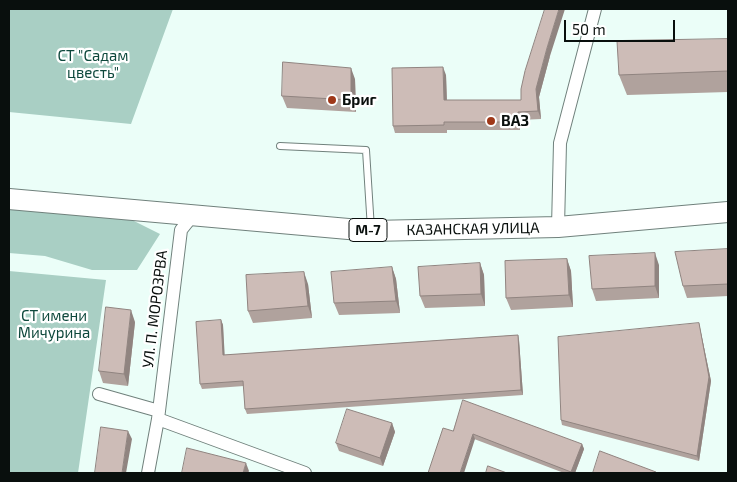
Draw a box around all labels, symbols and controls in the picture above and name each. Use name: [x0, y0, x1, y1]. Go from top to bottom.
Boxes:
scale bar: [567, 10, 678, 42]
text: 50 m: [572, 20, 606, 38]
park label: СТ "Садам цвесть": [57, 47, 129, 82]
place label: Бриг: [342, 91, 377, 109]
marker: Бриг: [326, 94, 338, 106]
place label: ВАЗ: [501, 112, 529, 130]
marker: ВАЗ: [485, 115, 497, 127]
road number: М-7: [349, 218, 387, 242]
street label: КАЗАНСКАЯ УЛИЦА: [406, 219, 540, 239]
street label: УЛ. П. МОРОЗРВА: [139, 249, 171, 369]
park label: СТ имени Мичурина: [18, 307, 90, 342]

